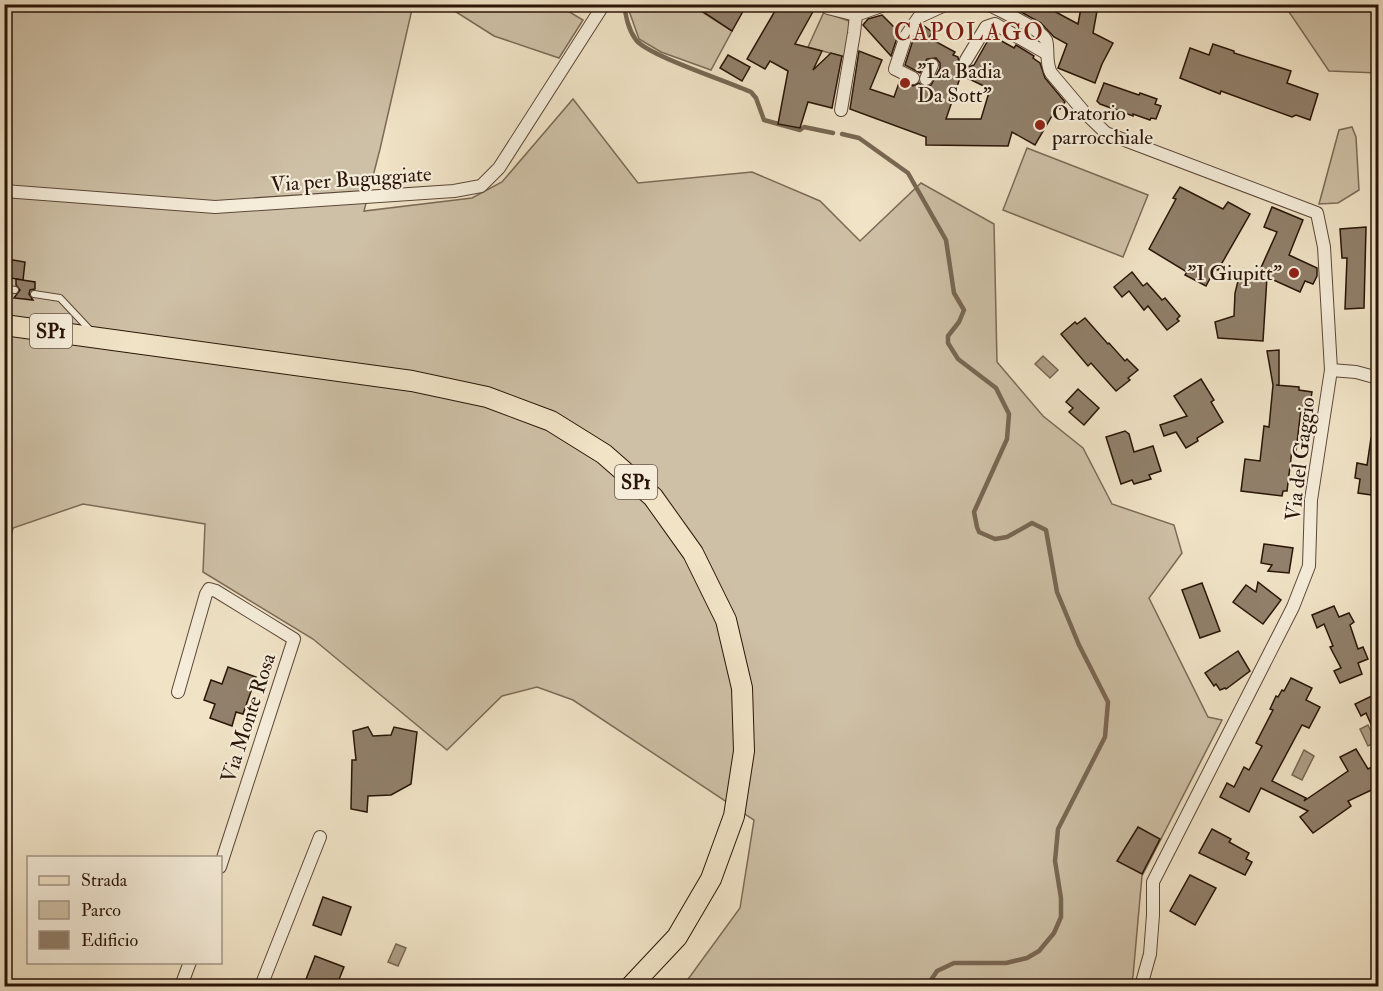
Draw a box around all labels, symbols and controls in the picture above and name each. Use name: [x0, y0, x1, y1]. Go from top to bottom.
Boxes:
district label: CAPOLAGO: [894, 17, 1044, 48]
place label: "La Badia Da Sott": [917, 58, 1002, 109]
marker: "La Badia Da Sott": [898, 76, 912, 90]
place label: Oratorio parrocchiale: [1051, 100, 1153, 151]
marker: Oratorio parrocchiale: [1033, 118, 1047, 132]
street label: Via per Buguggiate: [270, 160, 433, 199]
place label: "I Giupitt": [1187, 260, 1282, 287]
marker: "I Giupitt": [1287, 266, 1301, 280]
road number: SP1: [30, 314, 72, 348]
street label: Via del Gaggio: [1279, 395, 1322, 523]
road number: SP1: [615, 465, 657, 499]
street label: Via Monte Rosa: [215, 649, 282, 786]
legend: [27, 856, 222, 964]
text: Strada: [81, 869, 128, 892]
text: Parco: [81, 899, 121, 922]
text: Edificio: [81, 929, 138, 952]

